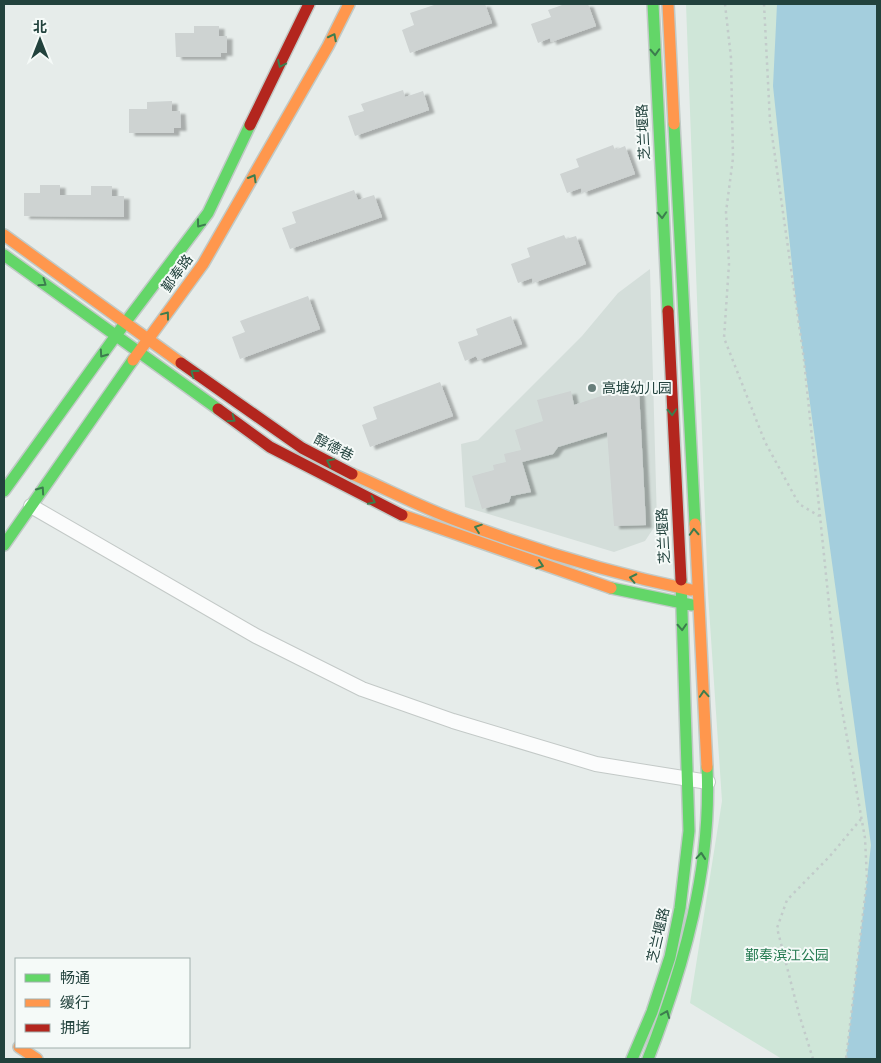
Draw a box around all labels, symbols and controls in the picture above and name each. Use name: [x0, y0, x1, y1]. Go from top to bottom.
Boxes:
north arrow: [15, 15, 65, 65]
text: 北: [33, 19, 47, 35]
one-way arrow: [327, 33, 337, 42]
one-way arrow: [649, 49, 660, 57]
one-way arrow: [277, 58, 287, 67]
street label: 芝兰堰路: [634, 104, 652, 160]
one-way arrow: [246, 174, 256, 183]
one-way arrow: [657, 211, 668, 219]
one-way arrow: [197, 218, 206, 228]
street label: 鄞奉路: [158, 251, 196, 295]
one-way arrow: [37, 277, 47, 286]
one-way arrow: [160, 312, 168, 321]
one-way arrow: [100, 348, 108, 357]
one-way arrow: [190, 370, 200, 379]
place label: 高塘幼儿园: [602, 380, 672, 396]
marker: 高塘幼儿园: [586, 382, 598, 394]
one-way arrow: [666, 408, 677, 416]
one-way arrow: [226, 414, 235, 422]
street label: 醇德巷: [312, 430, 356, 464]
one-way arrow: [326, 458, 335, 468]
one-way arrow: [35, 486, 44, 496]
one-way arrow: [367, 495, 376, 505]
street label: 芝兰堰路: [654, 508, 672, 564]
one-way arrow: [474, 524, 483, 534]
one-way arrow: [689, 527, 700, 535]
one-way arrow: [535, 559, 543, 569]
one-way arrow: [628, 573, 637, 584]
one-way arrow: [677, 623, 688, 631]
one-way arrow: [698, 690, 709, 698]
one-way arrow: [696, 852, 707, 860]
street label: 芝兰堰路: [644, 906, 672, 964]
park label: 鄞奉滨江公园: [745, 947, 829, 963]
legend: [15, 958, 190, 1048]
text: 畅通: [60, 969, 90, 987]
text: 缓行: [60, 994, 90, 1012]
one-way arrow: [660, 1010, 670, 1019]
text: 拥堵: [60, 1019, 90, 1037]

